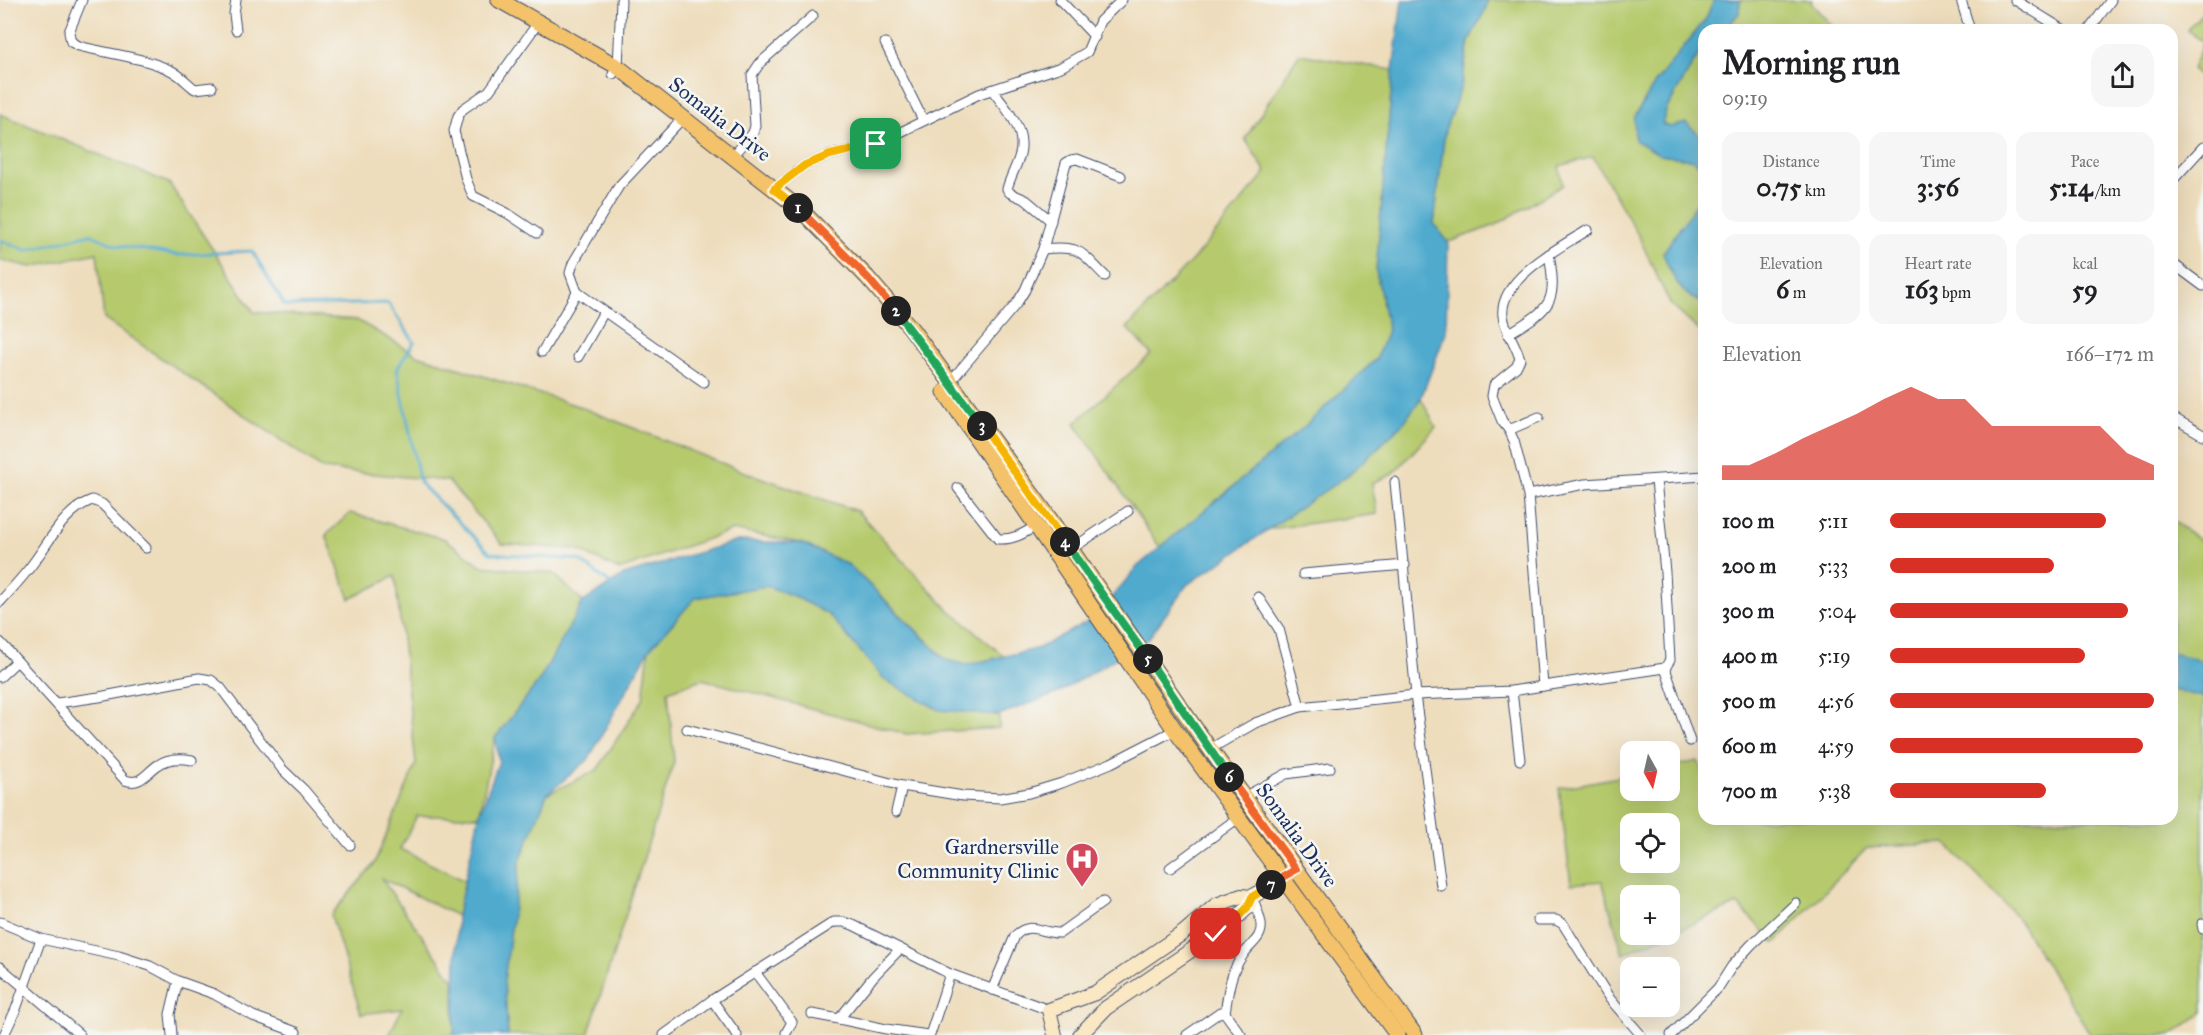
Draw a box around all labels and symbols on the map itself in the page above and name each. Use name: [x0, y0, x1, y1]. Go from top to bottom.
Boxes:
street label: Somalia Drive: [664, 71, 777, 167]
pin: [850, 118, 901, 169]
pin: 1: [783, 193, 813, 223]
pin: 2: [881, 296, 911, 326]
pin: 3: [967, 411, 997, 441]
pin: 4: [1050, 527, 1080, 557]
pin: 5: [1133, 644, 1163, 674]
north arrow: [1620, 741, 1680, 801]
pin: 6: [1214, 762, 1244, 792]
street label: Somalia Drive: [1250, 778, 1344, 892]
place label: Gardnersville Community Clinic: [897, 834, 1059, 884]
hospital icon: Gardnersville Community Clinic: [1064, 841, 1100, 888]
pin: 7: [1256, 870, 1286, 900]
pin: [1190, 908, 1241, 959]

